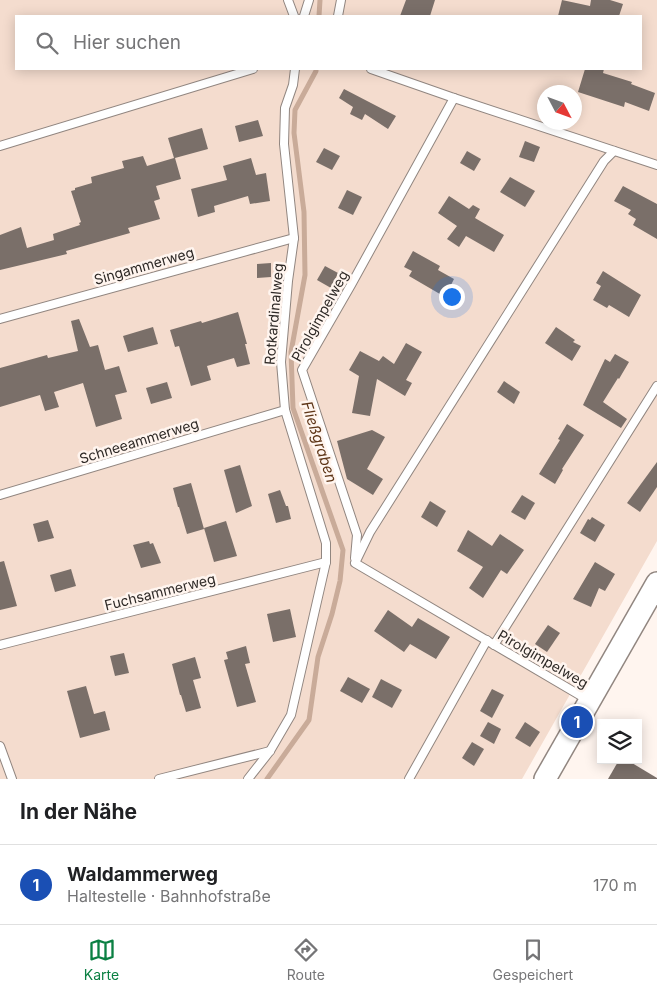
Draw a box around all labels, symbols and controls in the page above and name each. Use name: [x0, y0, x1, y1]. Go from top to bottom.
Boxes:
search box: [15, 15, 642, 70]
icon: search: [33, 29, 61, 57]
text: Hier suchen: [73, 31, 181, 54]
north arrow: [537, 85, 582, 130]
street label: Singammerweg: [92, 243, 196, 288]
street label: Rotkardinalweg: [261, 263, 286, 365]
street label: Pirolgimpelweg: [288, 267, 352, 364]
your location: [439, 284, 465, 310]
water label: Fließgraben: [297, 399, 342, 485]
street label: Schneeammerweg: [77, 414, 201, 467]
street label: Fuchsammerweg: [103, 570, 217, 614]
street label: Pirolgimpelweg: [495, 626, 591, 691]
pin: 1: [561, 703, 593, 741]
map controls: [597, 719, 642, 764]
button: layers: [597, 719, 642, 764]
text: In der Nähe: [20, 799, 137, 824]
text: Waldammerweg: [67, 863, 218, 886]
text: 1: [33, 875, 39, 895]
text: 170 m: [593, 875, 637, 895]
text: Haltestelle · Bahnhofstraße: [67, 886, 271, 906]
tab: Karte: [84, 936, 119, 983]
tab: Route: [287, 936, 325, 983]
tab: Gespeichert: [493, 936, 573, 983]

